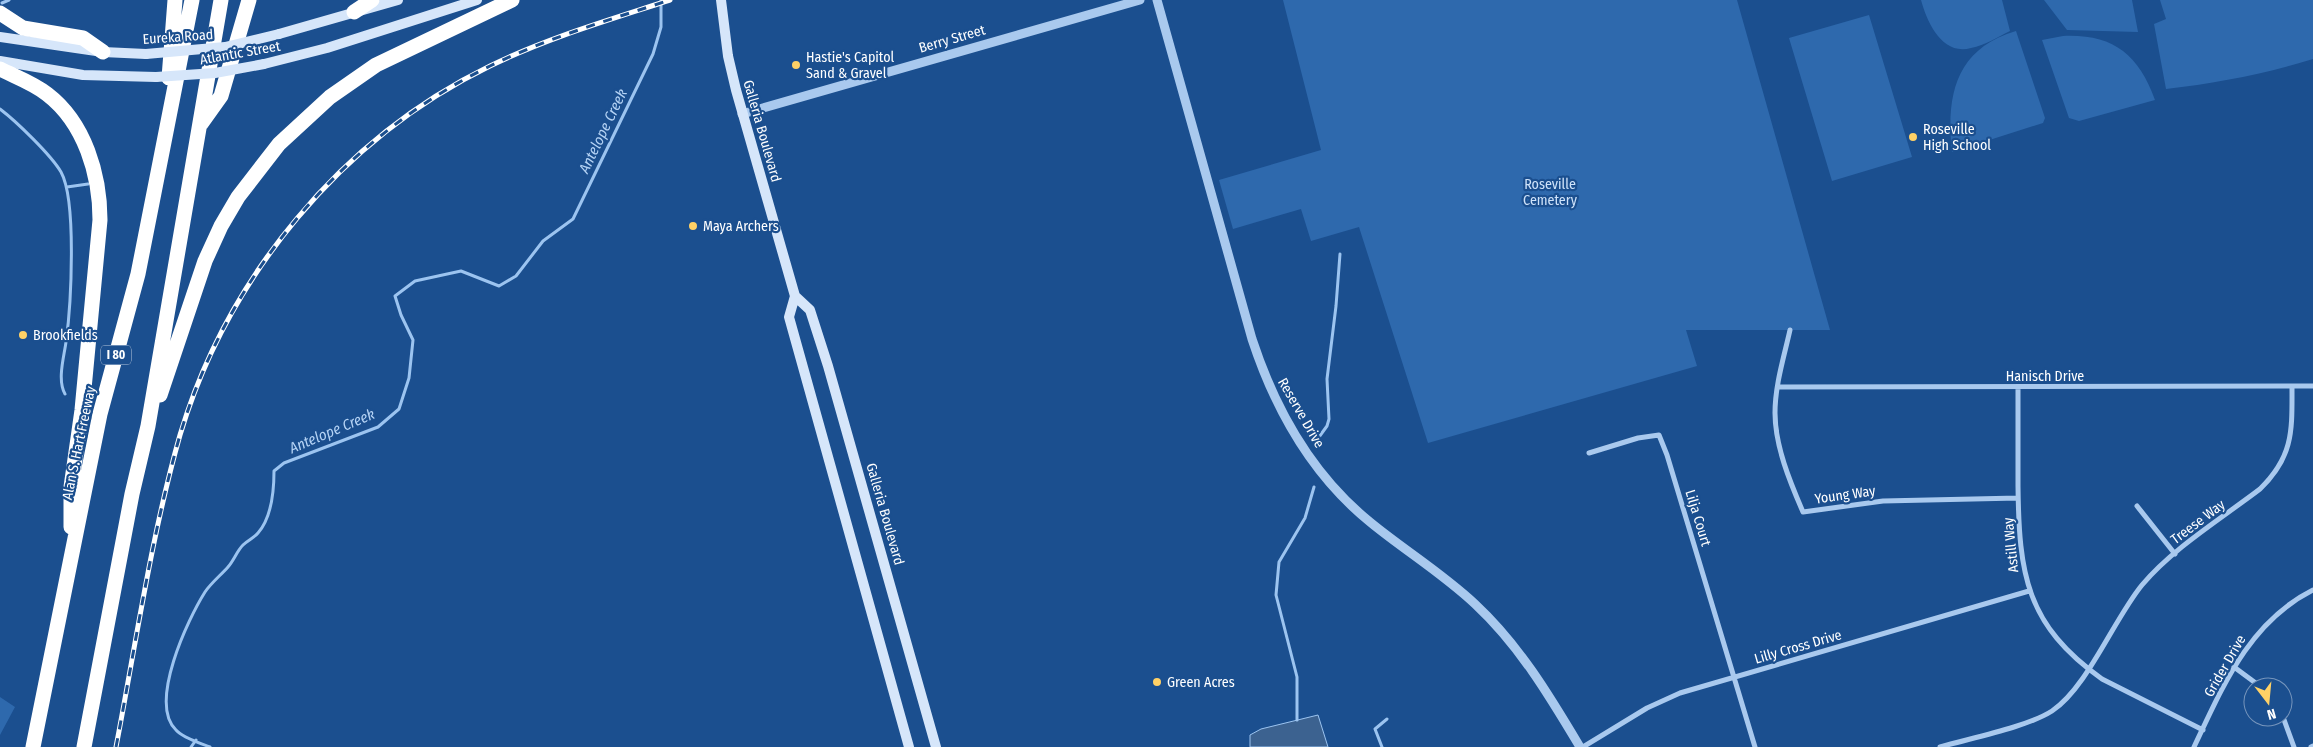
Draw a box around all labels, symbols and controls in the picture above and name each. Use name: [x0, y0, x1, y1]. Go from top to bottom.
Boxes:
street label: Berry Street: [917, 21, 988, 57]
street label: Eureka Road: [142, 26, 214, 48]
street label: Atlantic Street: [198, 37, 282, 68]
place label: Hastie's Capitol Sand & Gravel: [806, 49, 895, 82]
marker: Hastie's Capitol Sand & Gravel: [790, 59, 802, 71]
street label: Galleria Boulevard: [739, 78, 785, 184]
water label: Antelope Creek: [574, 86, 631, 177]
place label: Roseville High School: [1923, 121, 1991, 154]
marker: Roseville High School: [1907, 131, 1919, 143]
park label: Roseville Cemetery: [1523, 176, 1578, 209]
place label: Maya Archers: [703, 218, 779, 235]
marker: Maya Archers: [687, 220, 699, 232]
place label: Brookfields: [33, 327, 98, 344]
marker: Brookfields: [17, 329, 29, 341]
road number: I 80: [101, 346, 131, 364]
street label: Hanisch Drive: [2006, 368, 2084, 385]
street label: Reserve Drive: [1274, 375, 1328, 451]
street label: Alan S. Hart Freeway: [59, 384, 99, 501]
water label: Antelope Creek: [286, 405, 378, 457]
street label: Galleria Boulevard: [862, 461, 908, 567]
street label: Young Way: [1814, 482, 1877, 508]
street label: Lilja Court: [1681, 488, 1715, 549]
street label: Treese Way: [2168, 496, 2229, 548]
street label: Astill Way: [2000, 516, 2022, 573]
street label: Lilly Cross Drive: [1752, 626, 1844, 668]
street label: Grider Drive: [2200, 632, 2250, 700]
place label: Green Acres: [1167, 674, 1235, 691]
marker: Green Acres: [1151, 676, 1163, 688]
north arrow: [2243, 677, 2293, 727]
text: N: [2265, 705, 2278, 723]

